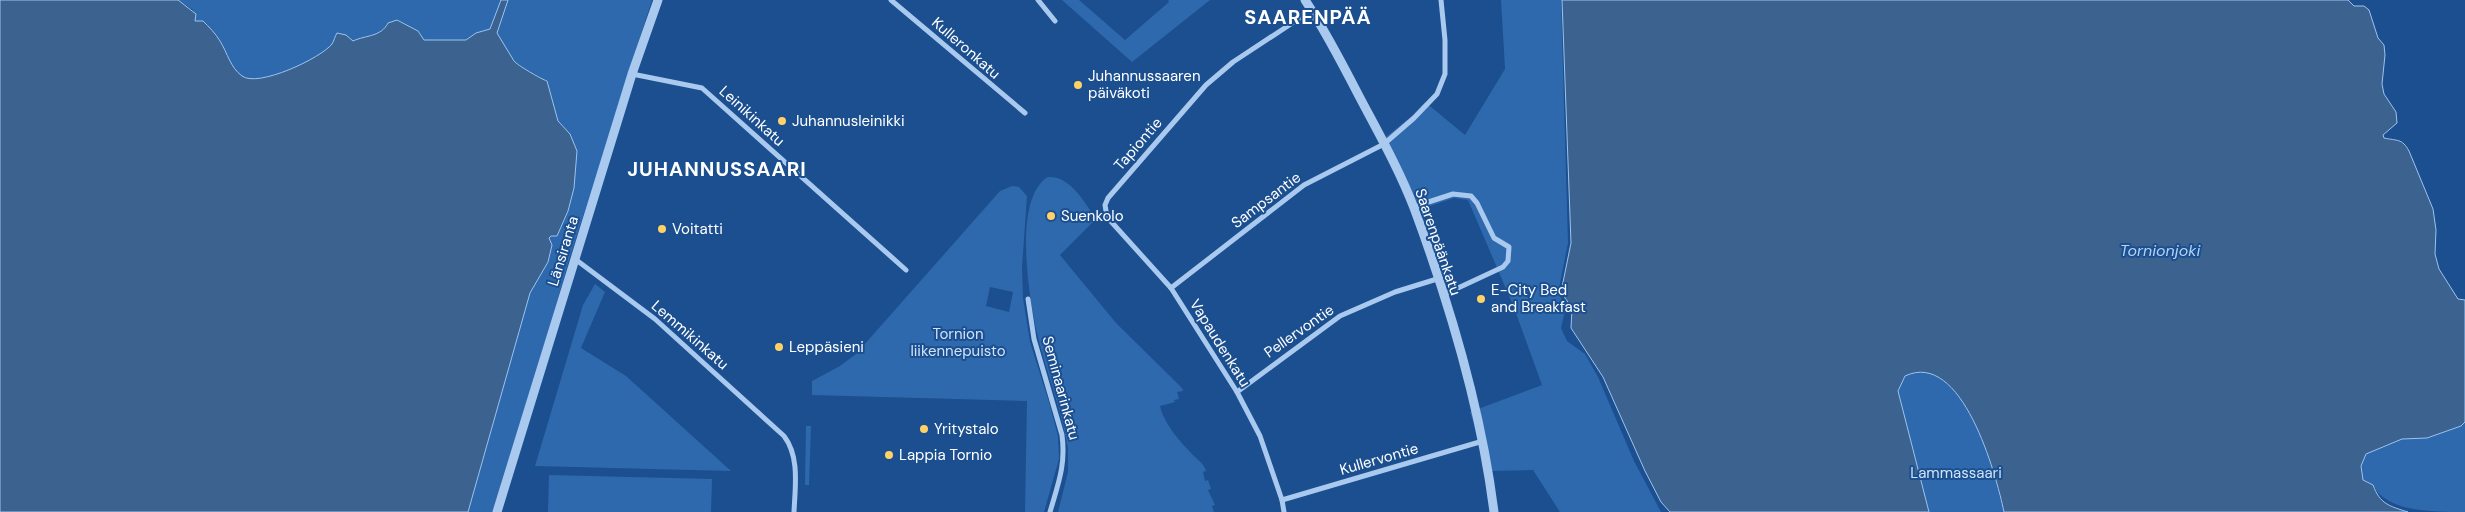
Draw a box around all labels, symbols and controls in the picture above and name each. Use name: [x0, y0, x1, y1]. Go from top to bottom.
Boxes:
district label: SAARENPÄÄ: [1244, 4, 1372, 30]
street label: Kulleronkatu: [927, 13, 1005, 83]
place label: Juhannussaaren päiväkoti: [1088, 66, 1201, 103]
marker: Juhannussaaren päiväkoti: [1072, 79, 1084, 91]
street label: Leinikinkatu: [715, 81, 789, 151]
place label: Juhannusleinikki: [792, 111, 905, 131]
street label: Tapiontie: [1109, 113, 1167, 175]
marker: Juhannusleinikki: [776, 115, 788, 127]
district label: JUHANNUSSAARI: [627, 156, 807, 182]
street label: Sampsantie: [1227, 167, 1305, 233]
street label: Saarenpäänkatu: [1410, 186, 1466, 298]
place label: Suenkolo: [1061, 206, 1124, 226]
marker: Suenkolo: [1045, 210, 1057, 222]
street label: Länsiranta: [543, 214, 583, 288]
place label: Voitatti: [672, 219, 723, 239]
marker: Voitatti: [656, 223, 668, 235]
water label: Tornionjoki: [2120, 240, 2201, 261]
place label: E-City Bed and Breakfast: [1491, 280, 1586, 317]
marker: E-City Bed and Breakfast: [1475, 293, 1487, 305]
street label: Vapaudenkatu: [1185, 295, 1255, 391]
street label: Lemmikinkatu: [647, 296, 733, 374]
street label: Pellervontie: [1260, 300, 1338, 362]
park label: Tornion liikennepuisto: [910, 324, 1006, 361]
street label: Seminaarinkatu: [1038, 334, 1084, 442]
place label: Leppäsieni: [789, 337, 864, 357]
marker: Leppäsieni: [773, 341, 785, 353]
place label: Yritystalo: [934, 419, 999, 439]
marker: Yritystalo: [918, 423, 930, 435]
street label: Kullervontie: [1337, 438, 1421, 480]
place label: Lappia Tornio: [899, 445, 992, 465]
marker: Lappia Tornio: [883, 449, 895, 461]
park label: Lammassaari: [1910, 463, 2002, 483]

